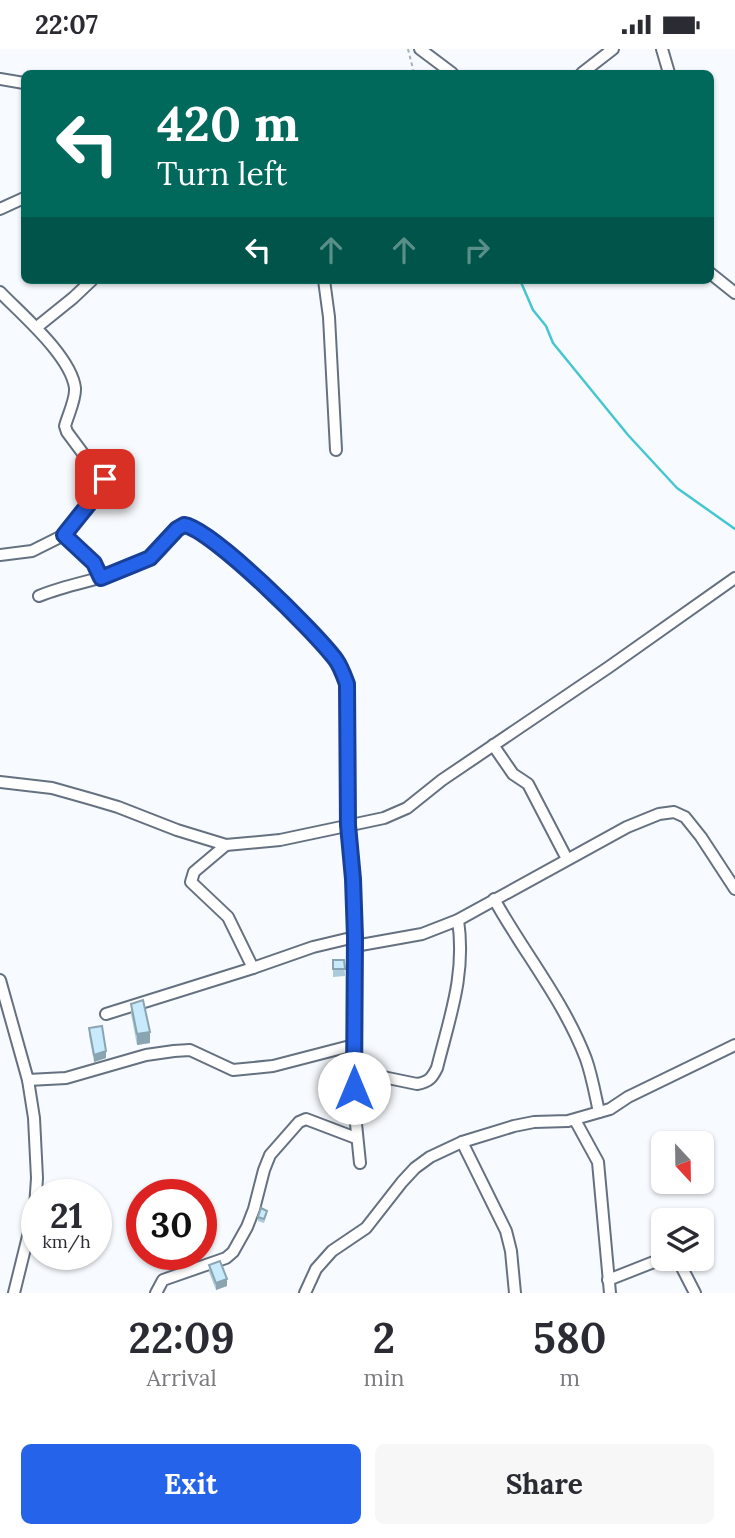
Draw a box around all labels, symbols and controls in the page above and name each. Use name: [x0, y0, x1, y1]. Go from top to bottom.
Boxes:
text: 22:07: [35, 8, 98, 41]
text: 420 m: [157, 92, 299, 154]
icon: left: [42, 98, 133, 189]
text: Turn left: [157, 153, 287, 194]
icon: left: [239, 231, 277, 269]
icon: ahead: [312, 231, 350, 269]
icon: ahead: [385, 231, 423, 269]
icon: right: [458, 231, 496, 269]
pin: [75, 449, 135, 509]
icon: arrive: [86, 460, 124, 498]
position arrow: [317, 1051, 391, 1125]
north arrow: [651, 1131, 714, 1193]
map controls: [651, 1131, 714, 1271]
speed limit sign: 30: [126, 1179, 217, 1270]
text: 21: [50, 1193, 83, 1238]
button: layers: [651, 1208, 714, 1271]
text: km/h: [42, 1230, 91, 1253]
text: 22:09: [129, 1311, 235, 1365]
text: 2: [373, 1311, 395, 1365]
text: 580: [533, 1311, 606, 1365]
text: Arrival: [147, 1363, 217, 1392]
text: min: [363, 1363, 404, 1392]
text: m: [559, 1363, 580, 1392]
button: Exit: [21, 1444, 361, 1524]
button: Share: [375, 1444, 714, 1524]

